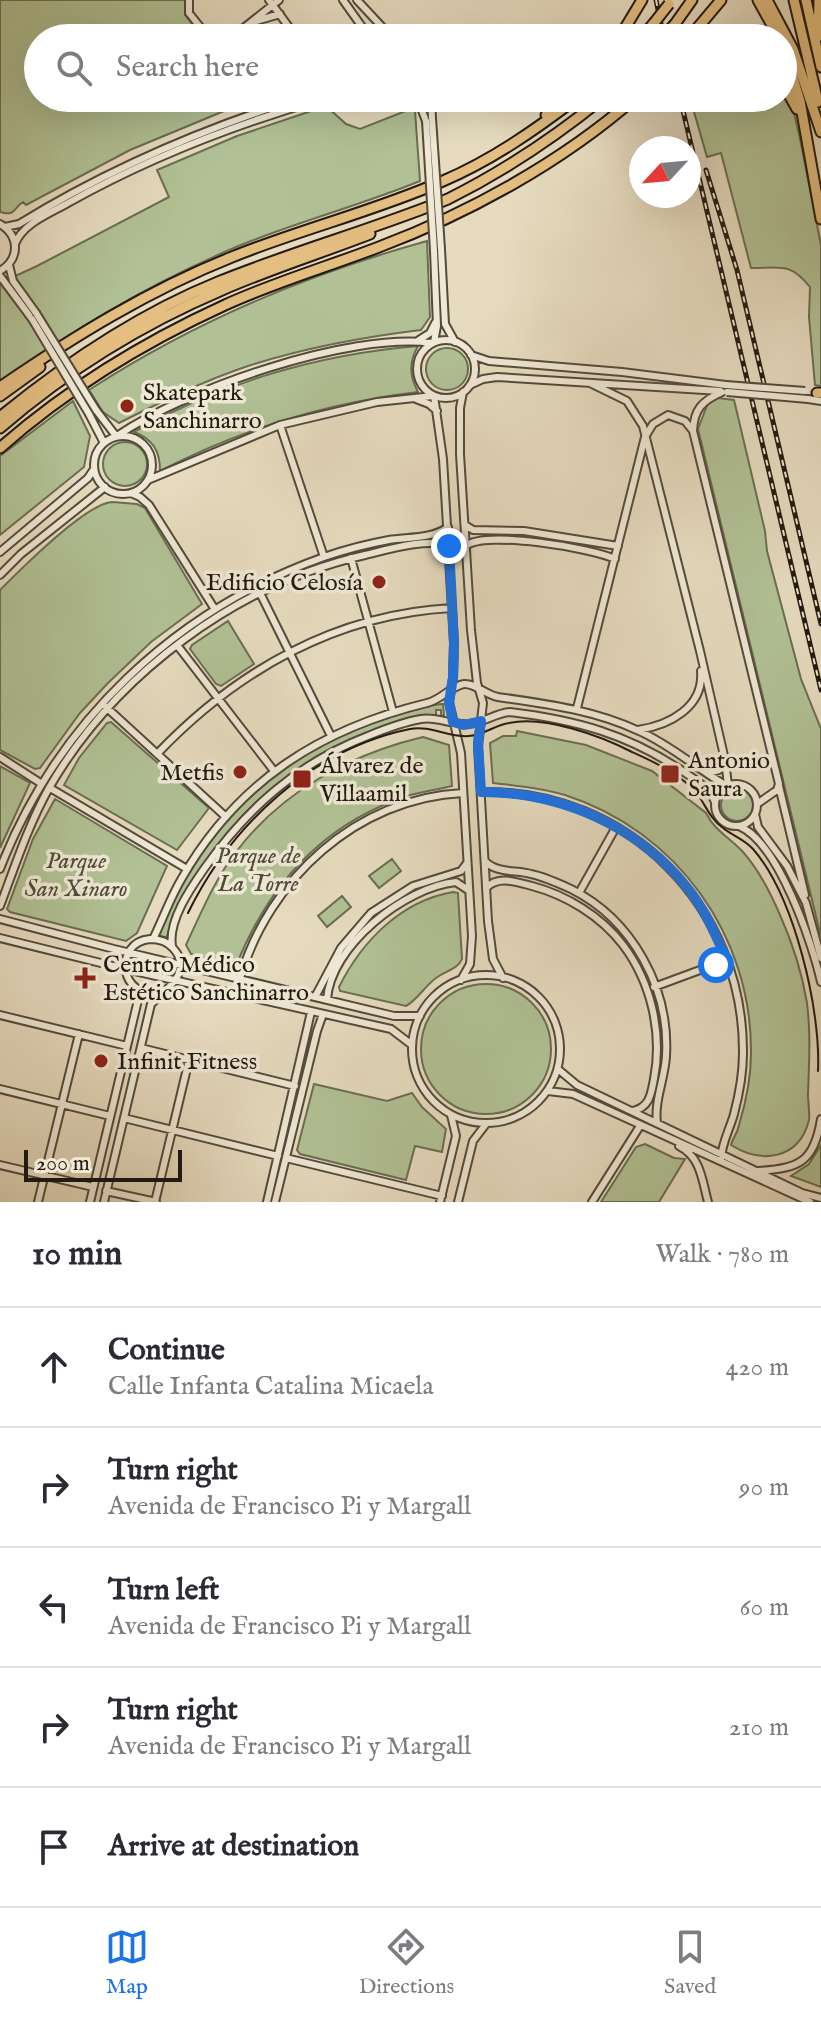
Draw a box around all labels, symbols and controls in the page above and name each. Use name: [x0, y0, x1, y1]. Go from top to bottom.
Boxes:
search box: [24, 24, 797, 112]
icon: search: [52, 46, 96, 90]
text: Search here: [116, 49, 259, 87]
north arrow: [629, 136, 701, 208]
place label: Skatepark Sanchinarro: [143, 378, 262, 437]
marker: Skatepark Sanchinarro: [118, 397, 136, 415]
route end: [431, 528, 467, 564]
place label: Edificio Celosía: [206, 568, 364, 599]
marker: Edificio Celosía: [370, 573, 388, 591]
place label: Antonio Saura: [687, 746, 770, 805]
place label: Álvarez de Villaamil: [319, 751, 423, 810]
place label: Metfis: [160, 758, 224, 789]
marker: Metfis: [231, 763, 249, 781]
marker: Antonio Saura: [659, 763, 681, 785]
marker: Álvarez de Villaamil: [291, 768, 313, 790]
park label: Parque de La Torre: [216, 841, 300, 900]
park label: Parque San Xinaro: [25, 846, 127, 905]
route start: [698, 947, 734, 983]
place label: Centro Médico Estético Sanchinarro: [103, 950, 309, 1009]
marker: Centro Médico Estético Sanchinarro: [74, 967, 96, 989]
place label: Infinit Fitness: [117, 1047, 257, 1078]
marker: Infinit Fitness: [92, 1052, 110, 1070]
scale bar: [24, 1146, 182, 1182]
text: 200 m: [36, 1150, 90, 1178]
text: 10 min: [32, 1233, 122, 1276]
text: Walk · 780 m: [656, 1238, 789, 1271]
text: Continue: [108, 1332, 225, 1370]
icon: ahead: [32, 1345, 76, 1389]
text: 420 m: [726, 1351, 789, 1384]
text: Calle Infanta Catalina Micaela: [108, 1370, 434, 1403]
text: Turn right: [108, 1452, 238, 1490]
icon: right: [32, 1465, 76, 1509]
text: 90 m: [739, 1471, 789, 1504]
text: Avenida de Francisco Pi y Margall: [108, 1490, 471, 1523]
text: Turn left: [108, 1572, 219, 1610]
icon: left: [32, 1585, 76, 1629]
text: 60 m: [740, 1591, 789, 1624]
text: Avenida de Francisco Pi y Margall: [108, 1610, 471, 1643]
text: Turn right: [108, 1692, 238, 1730]
icon: right: [32, 1705, 76, 1749]
text: 210 m: [729, 1711, 789, 1744]
text: Avenida de Francisco Pi y Margall: [108, 1730, 471, 1763]
icon: arrive: [32, 1825, 76, 1869]
text: Arrive at destination: [108, 1828, 359, 1866]
tab: Map: [105, 1925, 149, 2001]
tab: Directions: [359, 1925, 454, 2001]
tab: Saved: [664, 1925, 716, 2001]

